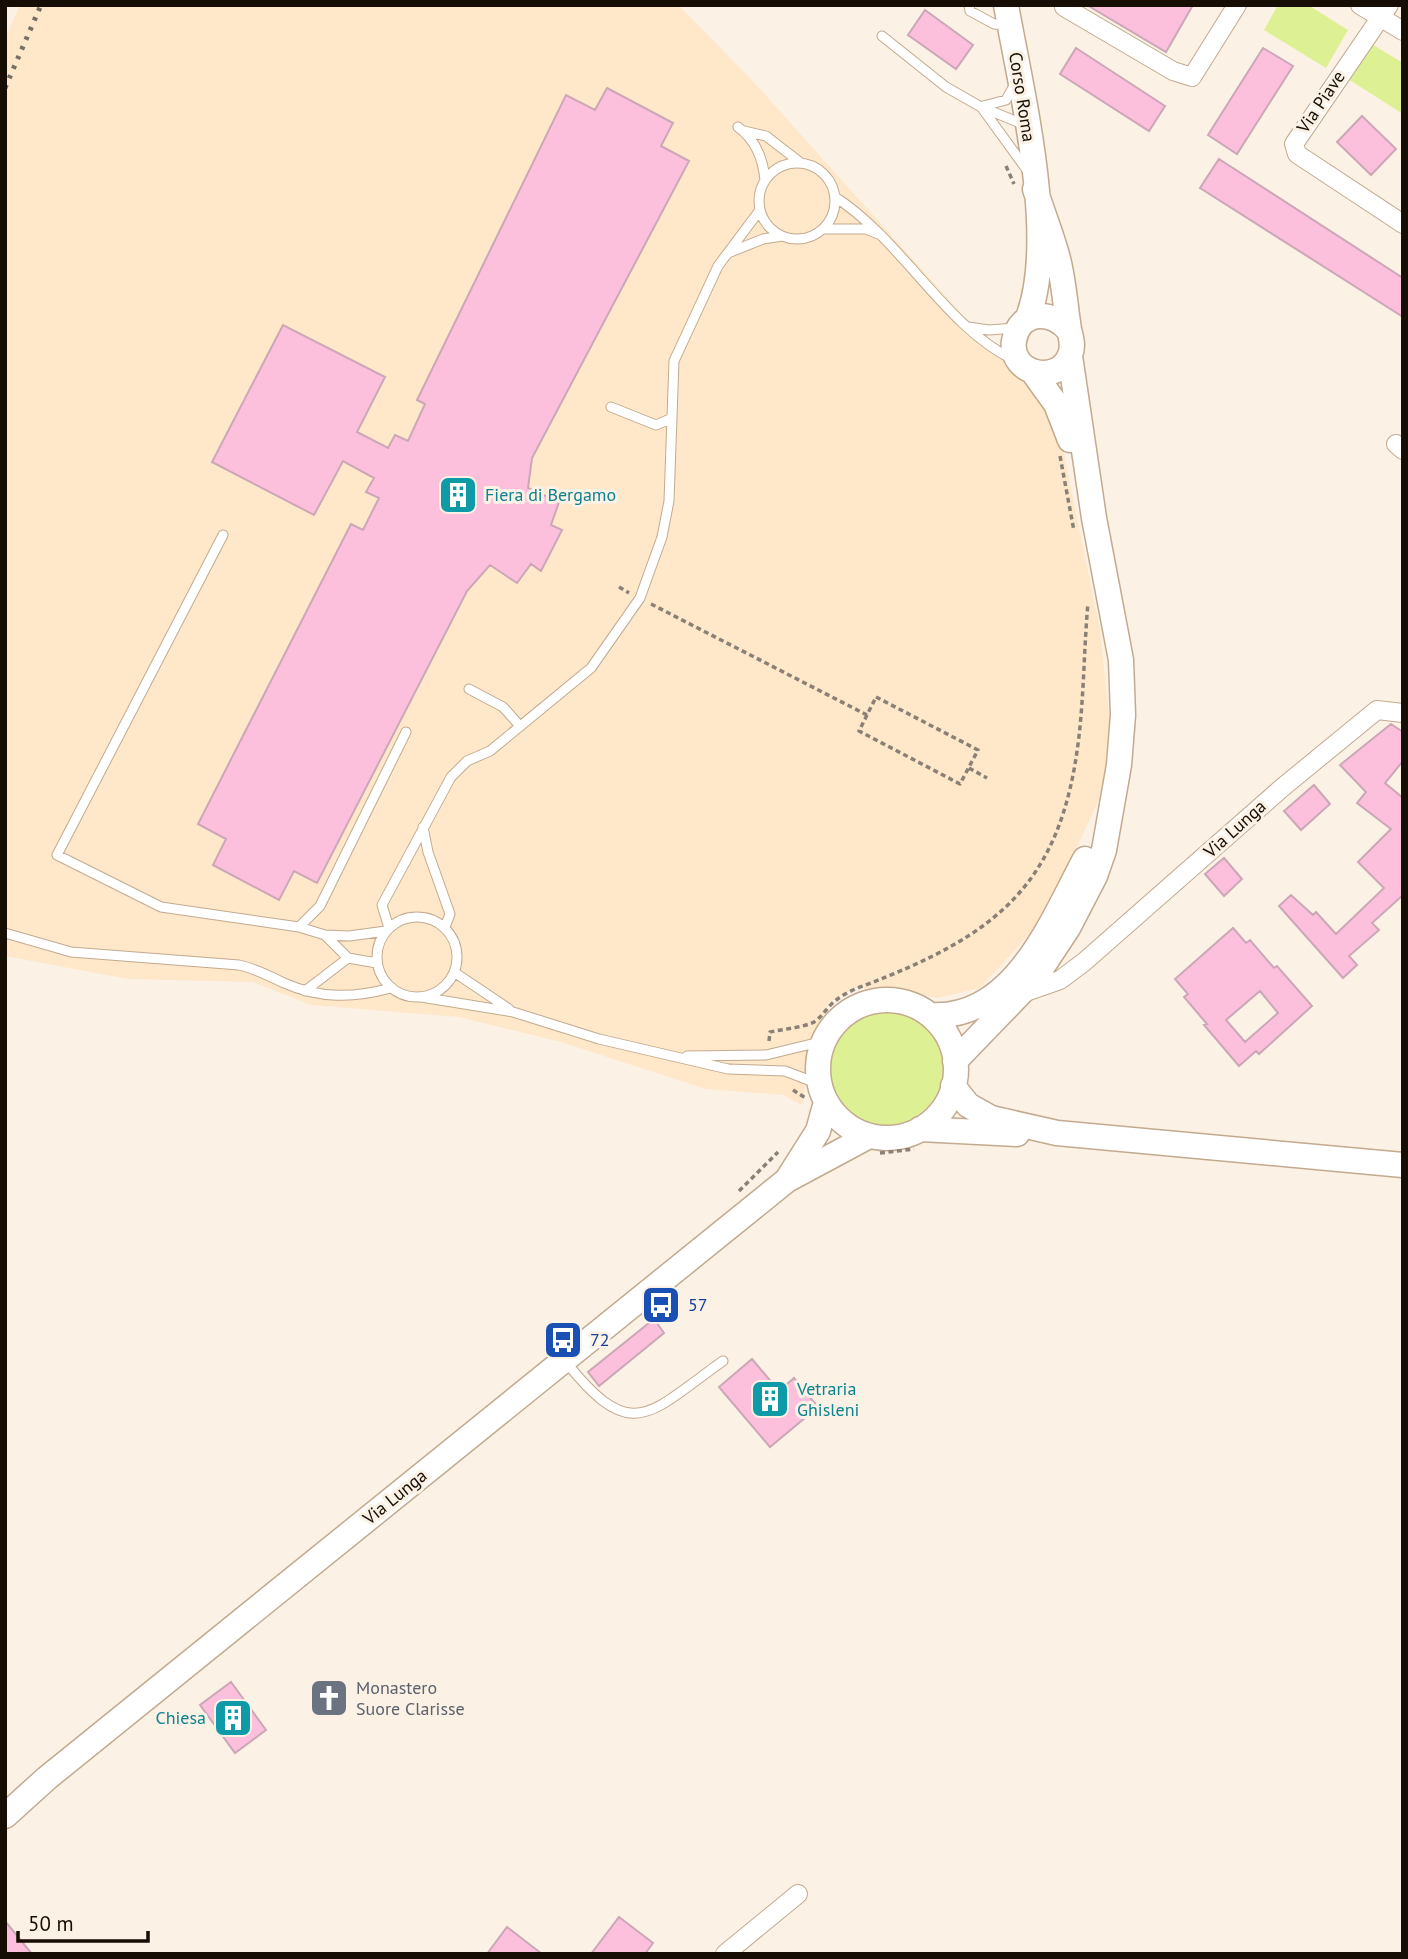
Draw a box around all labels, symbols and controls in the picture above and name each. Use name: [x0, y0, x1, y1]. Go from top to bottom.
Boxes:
street label: Corso Roma: [1004, 50, 1041, 143]
street label: Via Piave: [1291, 66, 1350, 138]
building icon: Fiera di Bergamo: [437, 474, 479, 516]
place label: Fiera di Bergamo: [485, 483, 616, 506]
street label: Via Lunga: [1198, 795, 1271, 863]
bus stop icon: 57: [640, 1284, 682, 1326]
place label: 57: [688, 1293, 708, 1316]
bus stop icon: 72: [542, 1319, 584, 1361]
place label: 72: [590, 1328, 610, 1351]
place label: Vetraria Ghisleni: [796, 1377, 859, 1421]
building icon: Vetraria Ghisleni: [749, 1378, 791, 1420]
street label: Via Lunga: [357, 1464, 431, 1530]
place label: Monastero Suore Clarisse: [356, 1676, 465, 1720]
church icon: Monastero Suore Clarisse: [308, 1677, 350, 1719]
building icon: Chiesa: [212, 1697, 254, 1739]
place label: Chiesa: [155, 1706, 206, 1729]
scale bar: [18, 1899, 147, 1943]
text: 50 m: [28, 1910, 74, 1937]

